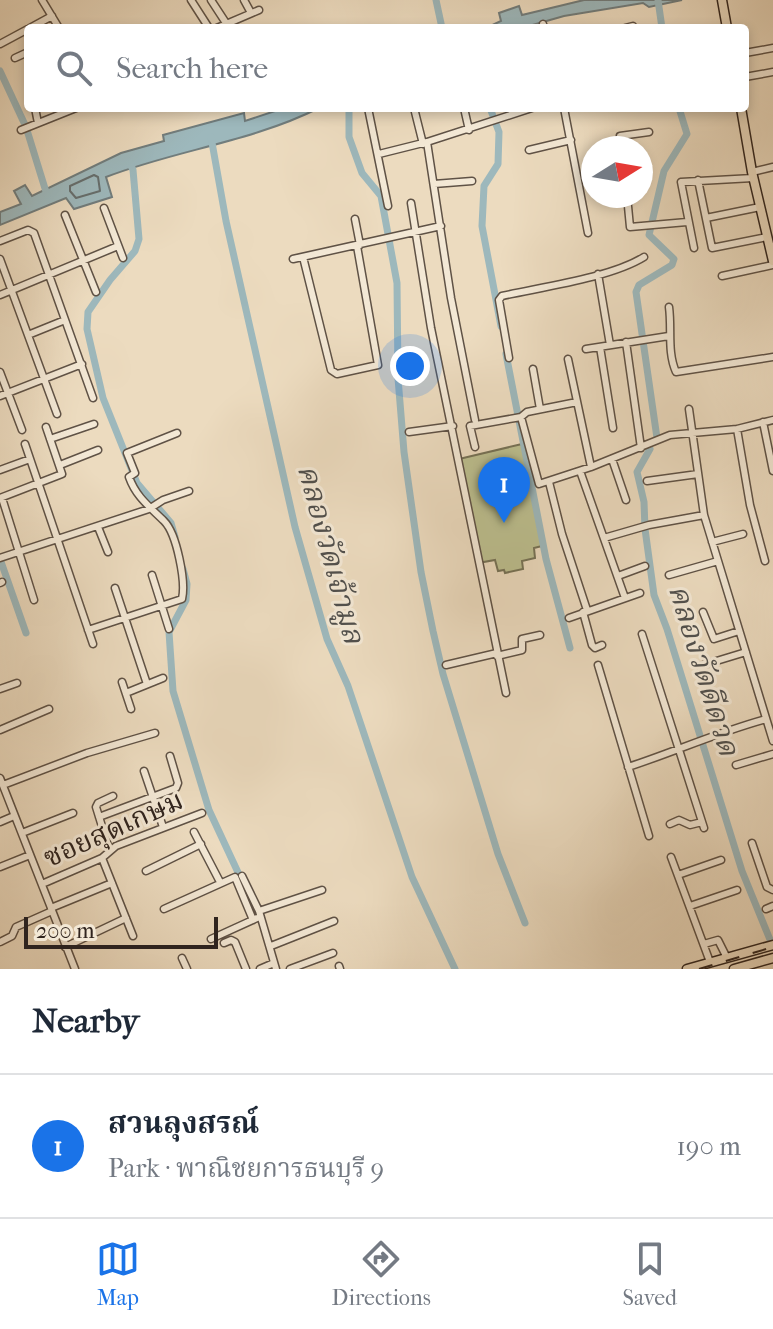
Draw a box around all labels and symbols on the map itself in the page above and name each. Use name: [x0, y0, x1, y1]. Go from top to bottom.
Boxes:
north arrow: [581, 136, 653, 208]
your location: [390, 346, 430, 386]
pin: 1: [478, 457, 530, 523]
water label: คลองวัดเจ้ามูล: [289, 461, 371, 649]
water label: คลองวัดดีดวด: [661, 580, 746, 761]
street label: ซอยสุดเกษม: [38, 783, 189, 876]
scale bar: [24, 913, 218, 949]

